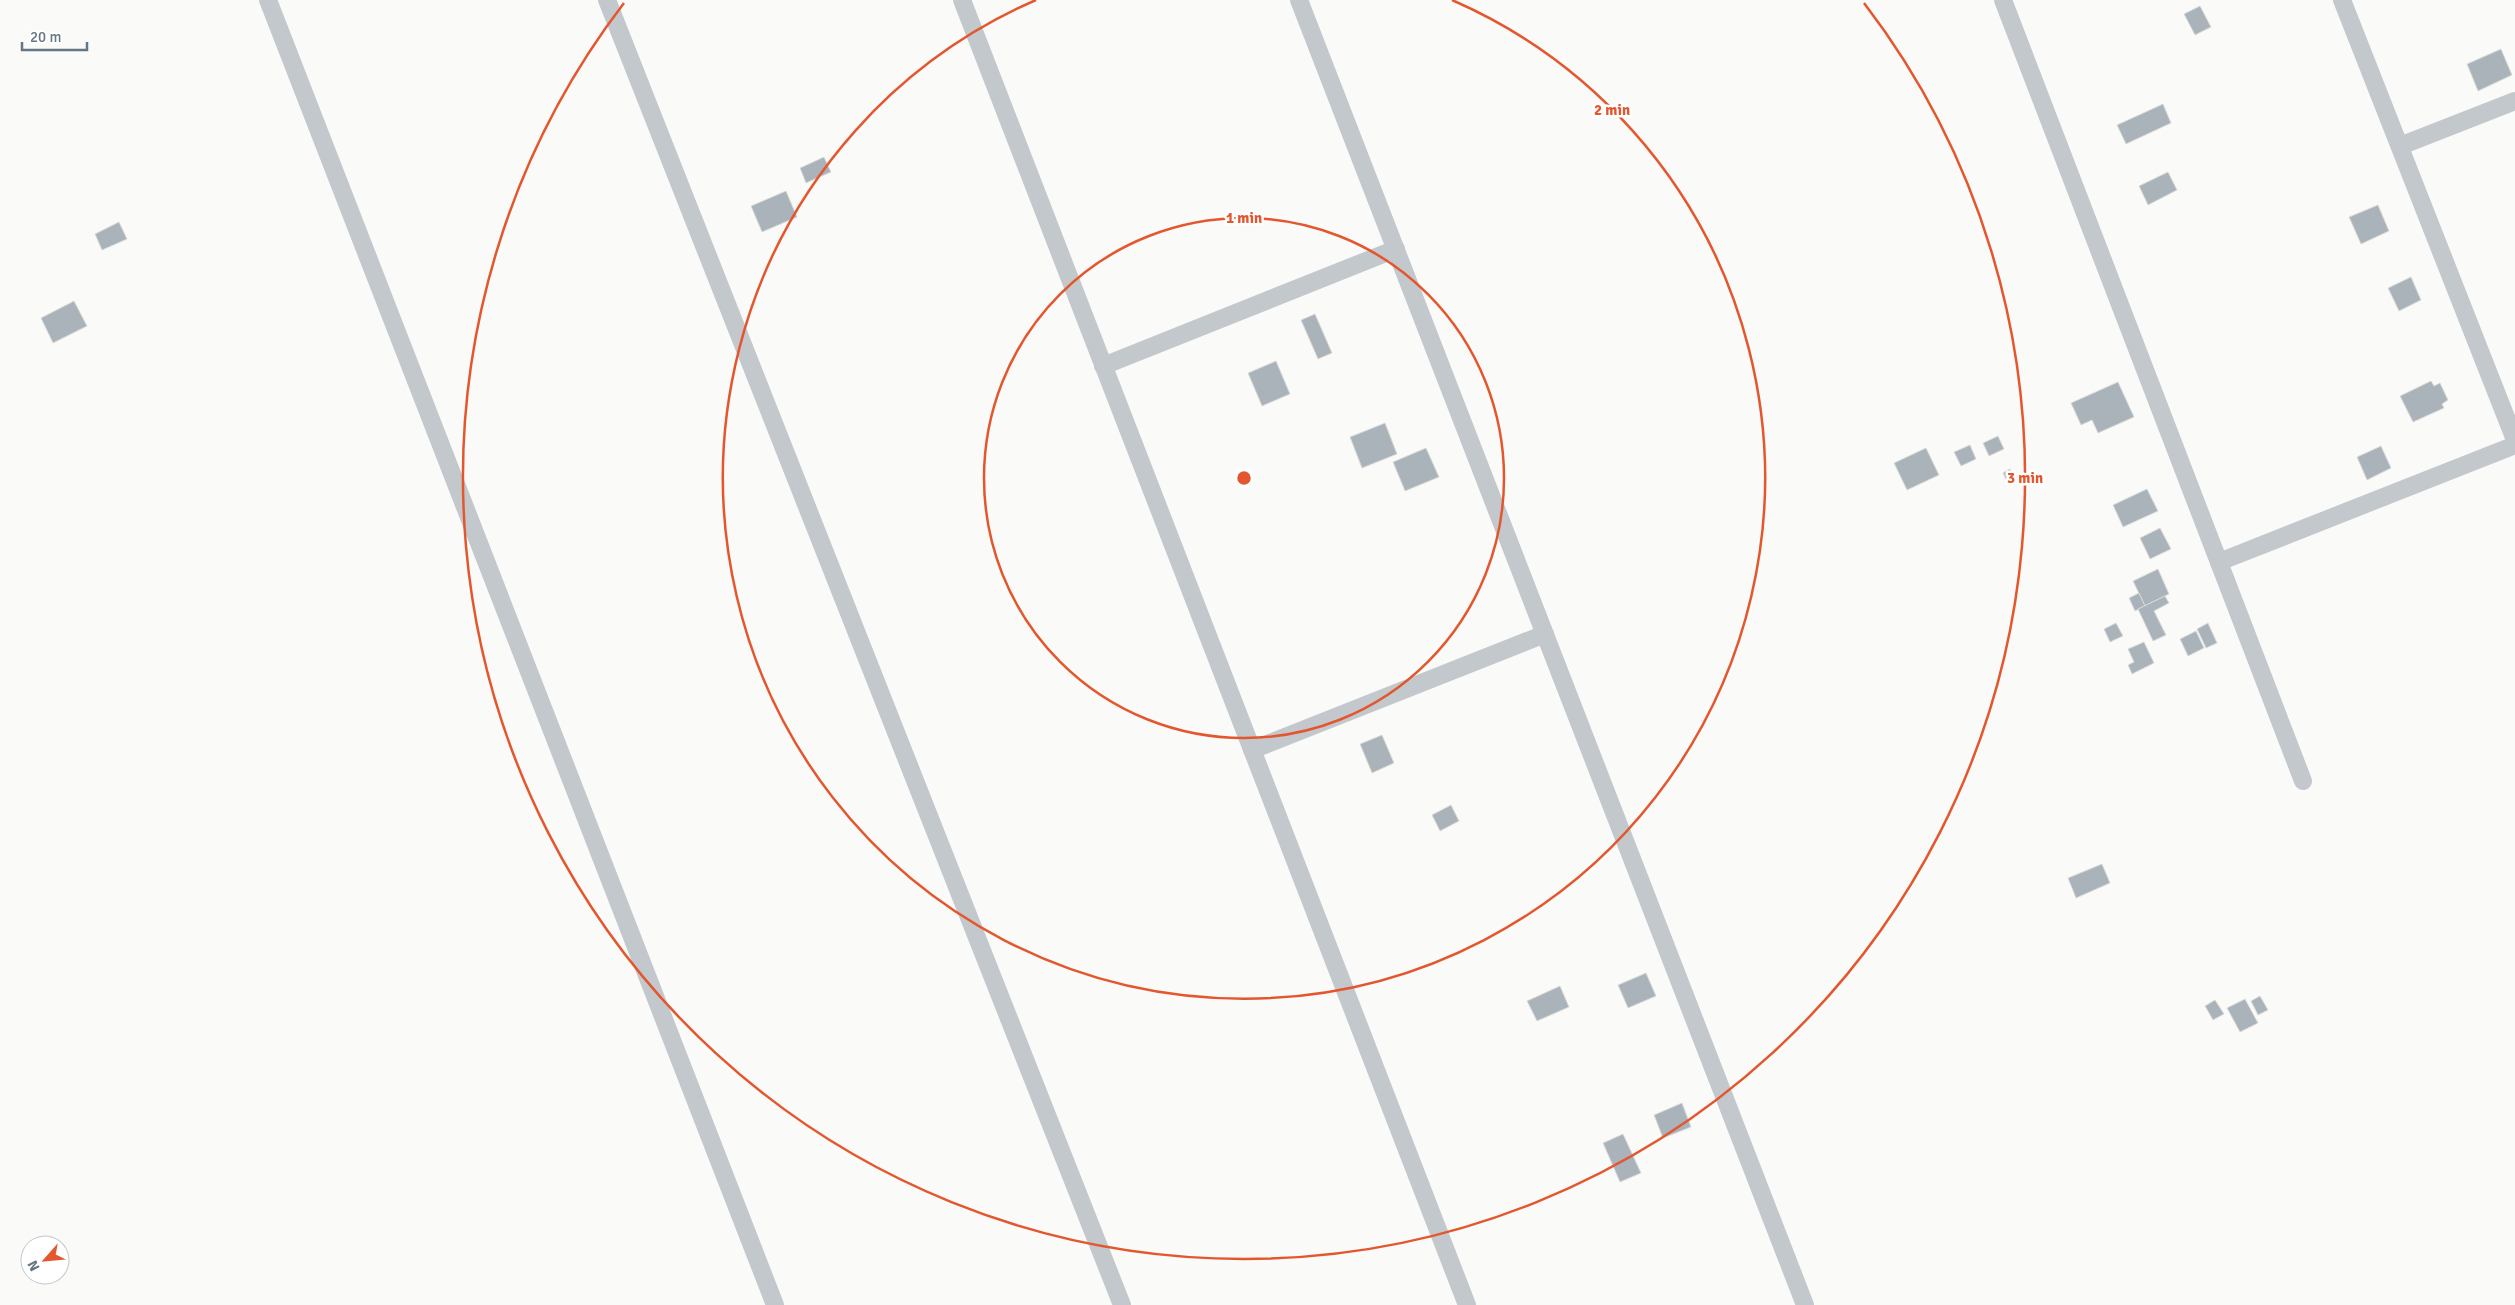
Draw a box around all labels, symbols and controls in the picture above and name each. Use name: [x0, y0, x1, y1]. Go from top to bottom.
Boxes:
scale bar: [22, 20, 88, 52]
text: 20 m: [30, 28, 61, 46]
text: 2 min: [1594, 101, 1630, 119]
text: 1 min: [1226, 209, 1262, 227]
centre of rings: [1235, 469, 1253, 487]
text: 3 min: [2007, 469, 2043, 487]
north arrow: [20, 1235, 70, 1285]
text: N: [24, 1257, 44, 1274]

